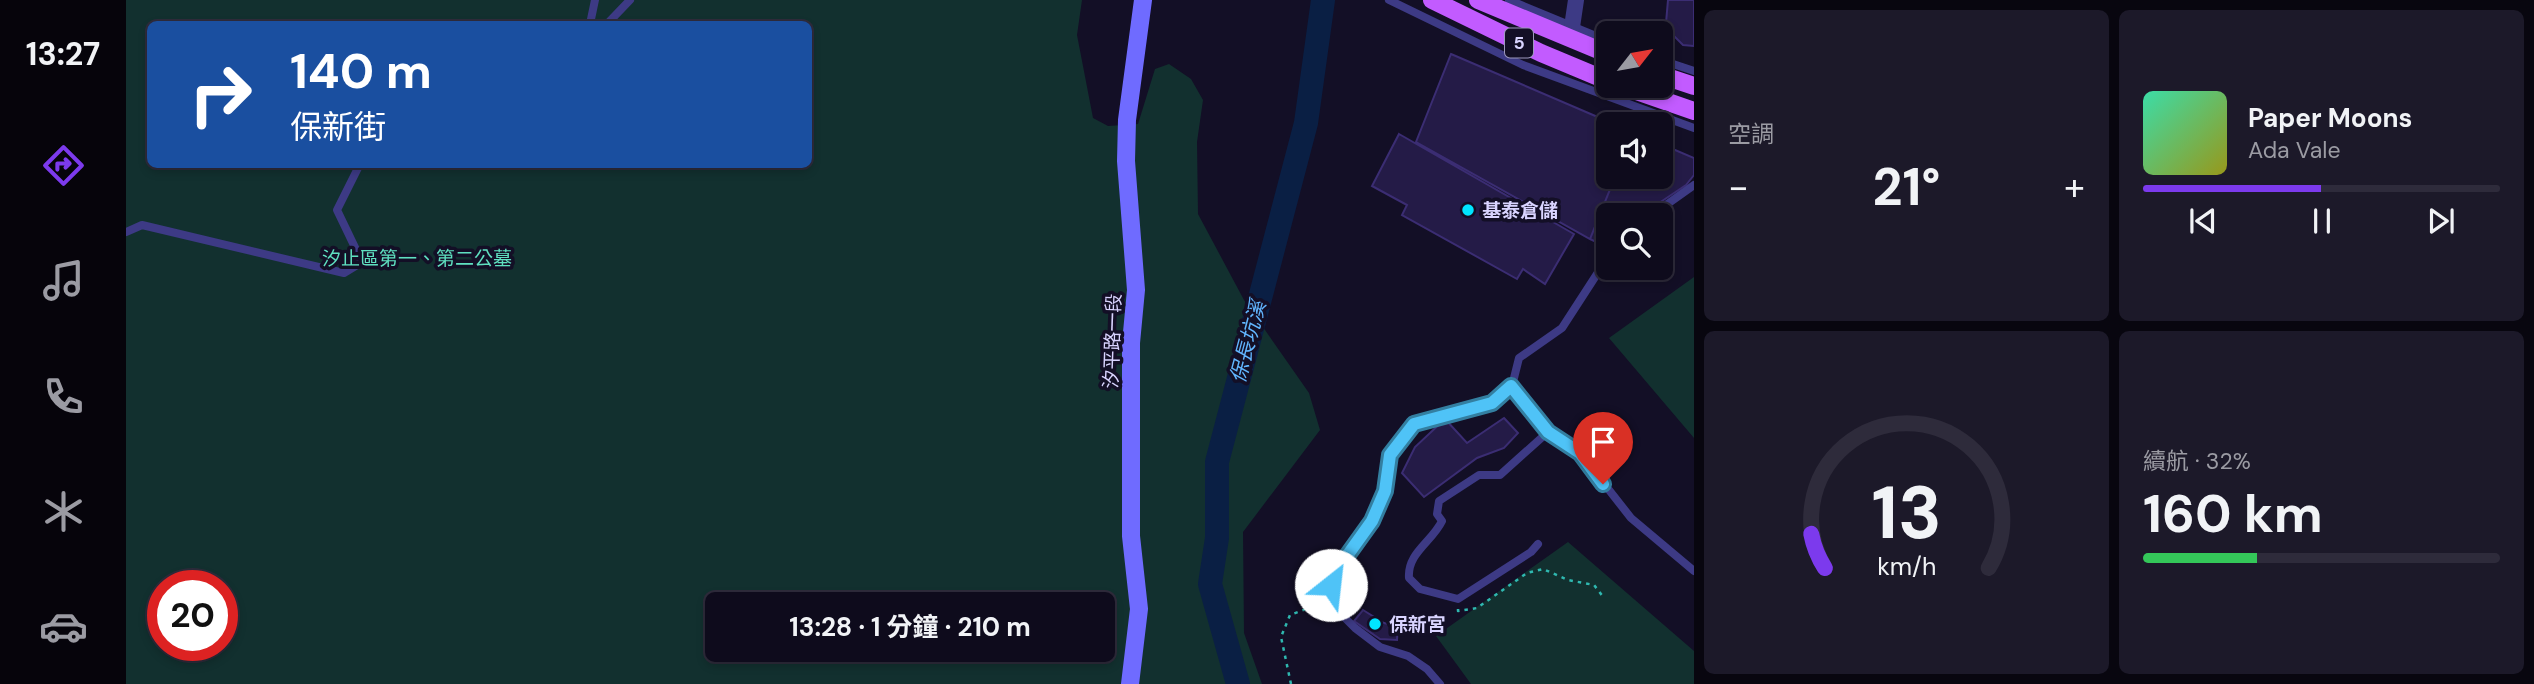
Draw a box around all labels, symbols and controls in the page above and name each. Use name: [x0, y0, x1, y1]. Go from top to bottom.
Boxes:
north arrow: [1596, 21, 1673, 98]
map controls: [1596, 21, 1673, 280]
road number: 5: [1505, 28, 1533, 58]
text: 13:27: [26, 33, 100, 75]
text: 140 m: [290, 39, 432, 103]
icon: right: [175, 49, 266, 140]
text: Paper Moons: [2248, 101, 2412, 135]
text: 保新街: [290, 106, 386, 148]
button: sound: [1596, 112, 1673, 189]
text: 空調: [1728, 119, 1774, 149]
text: Ada Vale: [2248, 135, 2341, 165]
icon: directions: [39, 141, 88, 190]
text: 21°: [1873, 153, 1940, 221]
text: −: [1728, 162, 1749, 212]
text: +: [2064, 162, 2085, 212]
place label: 基泰倉儲: [1482, 198, 1558, 223]
marker: 基泰倉儲: [1460, 202, 1476, 218]
icon: previous: [2184, 202, 2222, 240]
icon: pause: [2303, 202, 2341, 240]
icon: next: [2422, 202, 2460, 240]
button: search: [1596, 203, 1673, 280]
park label: 汐止區第一、第二公墓: [322, 246, 512, 271]
icon: music: [39, 256, 88, 305]
street label: 汐平路一段: [1098, 293, 1127, 389]
water label: 保長坑溪: [1224, 295, 1273, 386]
icon: phone: [39, 372, 88, 421]
pin: [1573, 412, 1633, 484]
icon: arrive: [1584, 423, 1622, 461]
text: 續航 · 32%: [2143, 446, 2251, 476]
text: 13: [1871, 467, 1942, 562]
text: 160 km: [2143, 480, 2323, 548]
icon: climate: [39, 487, 88, 536]
position arrow: [1294, 548, 1368, 622]
text: km/h: [1877, 550, 1936, 583]
speed limit sign: 20: [147, 570, 238, 661]
icon: car: [39, 602, 88, 651]
text: 13:28 · 1 分鐘 · 210 m: [789, 610, 1031, 644]
place label: 保新宮: [1389, 612, 1446, 637]
marker: 保新宮: [1367, 616, 1383, 632]

